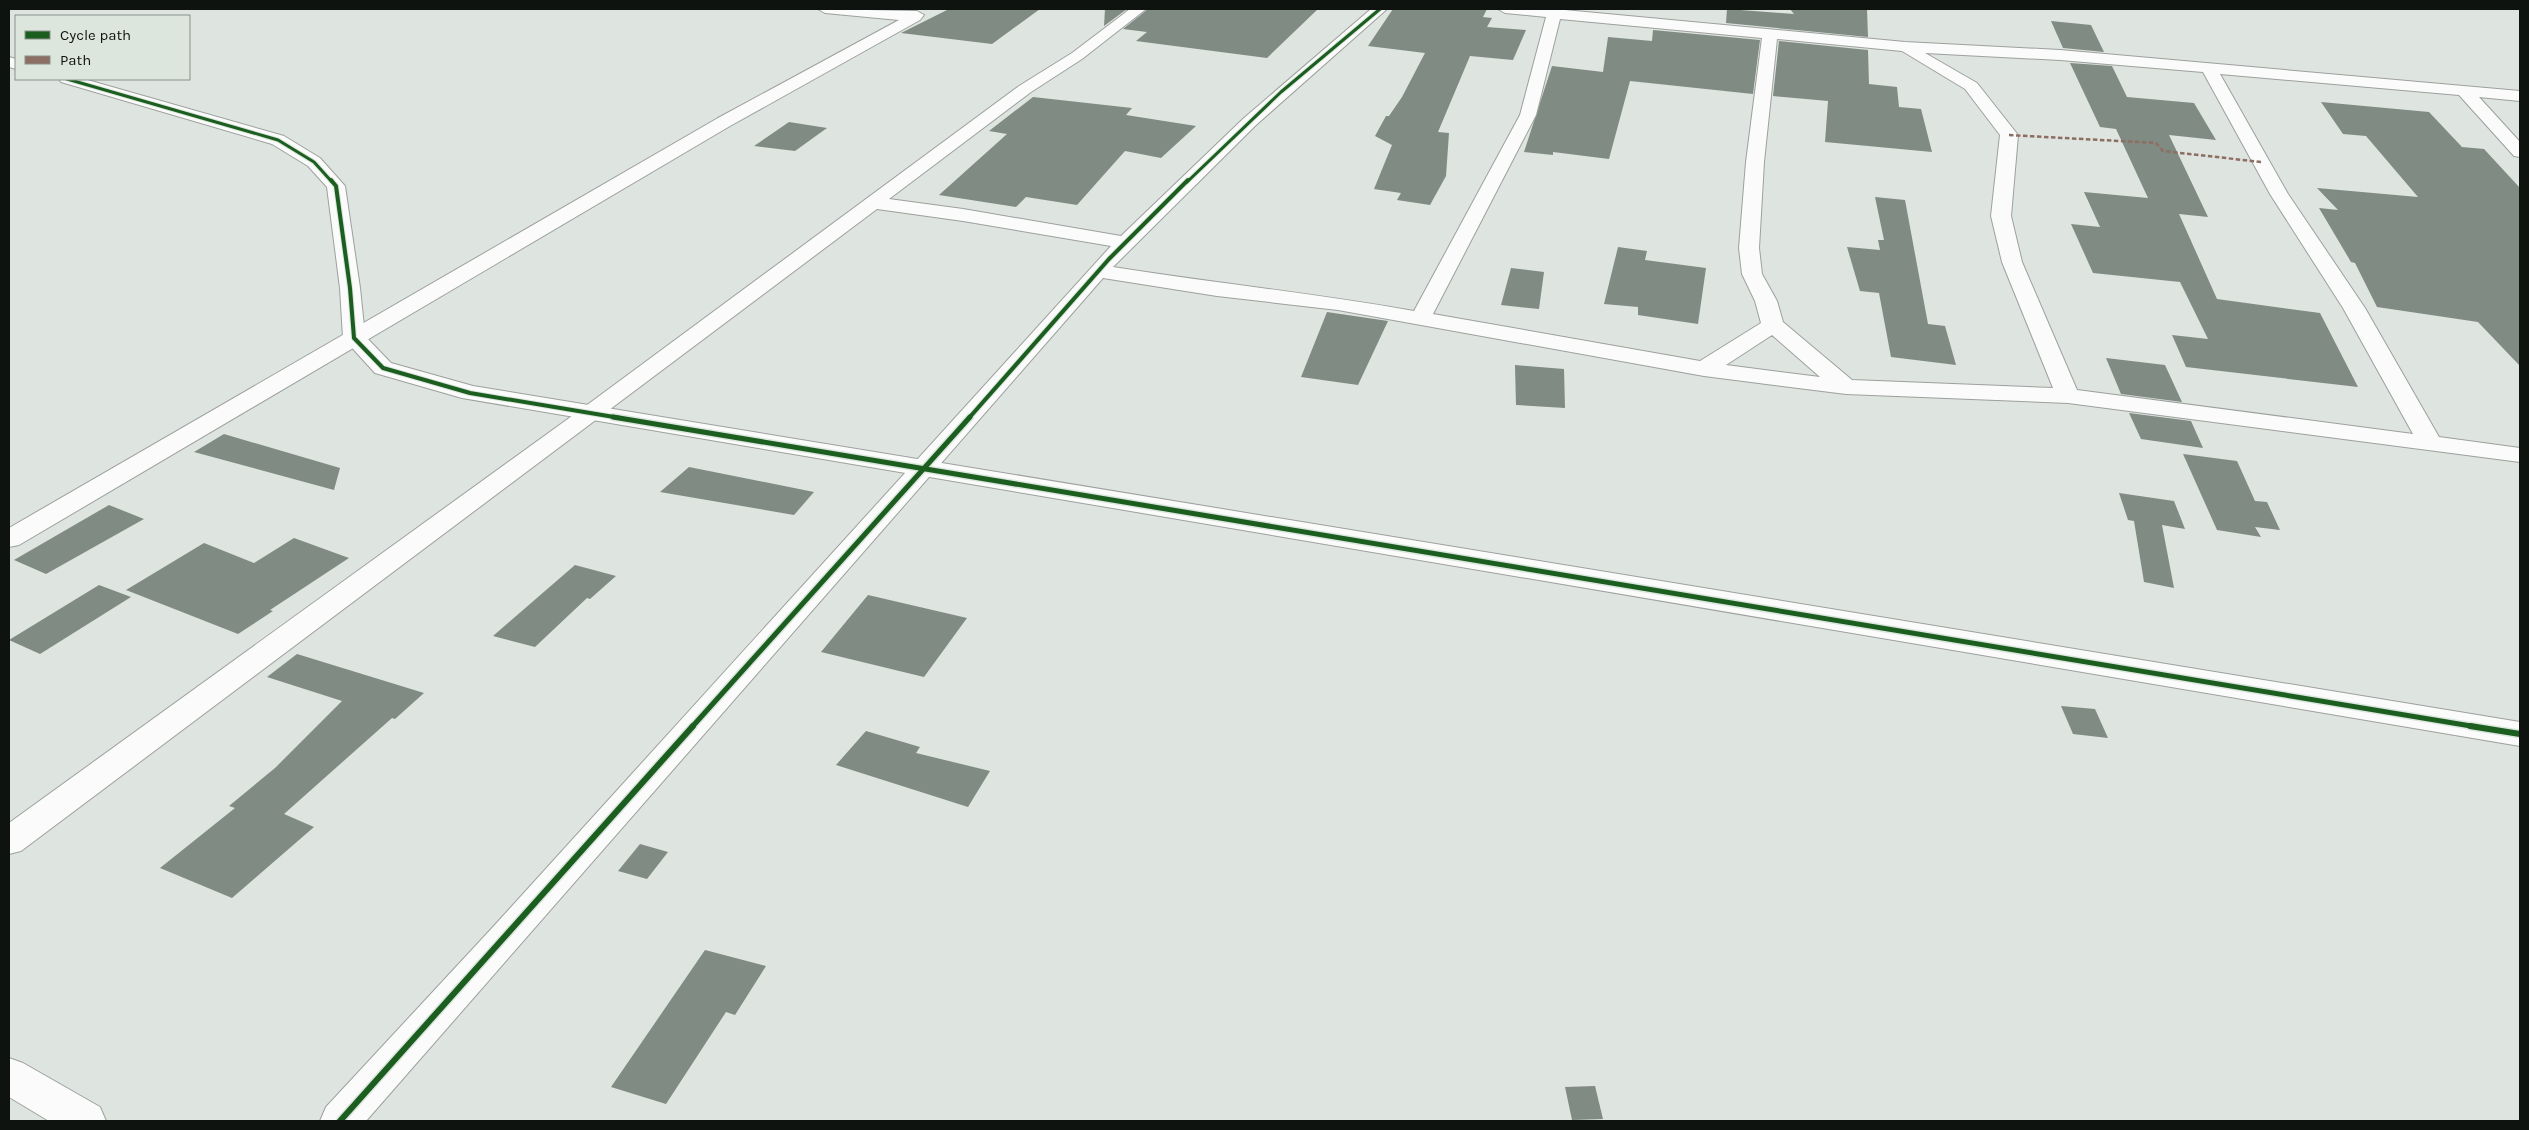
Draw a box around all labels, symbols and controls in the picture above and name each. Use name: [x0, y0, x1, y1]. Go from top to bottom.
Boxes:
legend: [15, 15, 190, 80]
text: Cycle path: [60, 26, 131, 44]
text: Path: [60, 51, 91, 69]

